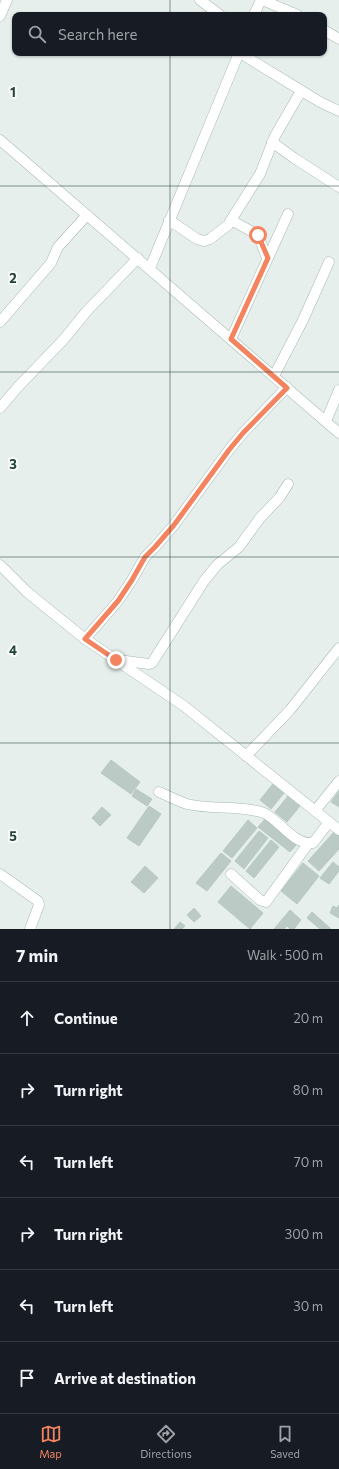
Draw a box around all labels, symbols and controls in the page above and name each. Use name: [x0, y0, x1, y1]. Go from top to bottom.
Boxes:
search box: [12, 12, 327, 56]
icon: search: [26, 23, 48, 45]
text: Search here: [58, 25, 137, 43]
text: 1: [10, 84, 16, 100]
route start: [249, 226, 267, 244]
text: 2: [9, 270, 17, 286]
text: 3: [9, 456, 17, 472]
text: 4: [9, 642, 17, 658]
route end: [107, 651, 125, 669]
text: 5: [9, 828, 17, 844]
text: 7 min: [16, 945, 58, 966]
text: Walk · 500 m: [247, 947, 323, 963]
icon: ahead: [16, 1007, 38, 1029]
text: Continue: [54, 1009, 118, 1027]
text: 20 m: [294, 1010, 323, 1026]
icon: right: [16, 1079, 38, 1101]
text: Turn right: [54, 1081, 123, 1099]
text: 80 m: [293, 1082, 323, 1098]
icon: left: [16, 1151, 38, 1173]
text: Turn left: [54, 1153, 113, 1171]
text: 70 m: [294, 1154, 323, 1170]
icon: right: [16, 1223, 38, 1245]
text: Turn right: [54, 1225, 123, 1243]
text: 300 m: [285, 1226, 323, 1242]
icon: left: [16, 1295, 38, 1317]
text: Turn left: [54, 1297, 113, 1315]
text: 30 m: [293, 1298, 323, 1314]
icon: arrive: [16, 1367, 38, 1389]
text: Arrive at destination: [54, 1369, 196, 1387]
tab: Map: [39, 1423, 62, 1460]
tab: Directions: [140, 1423, 192, 1460]
tab: Saved: [270, 1423, 300, 1460]

